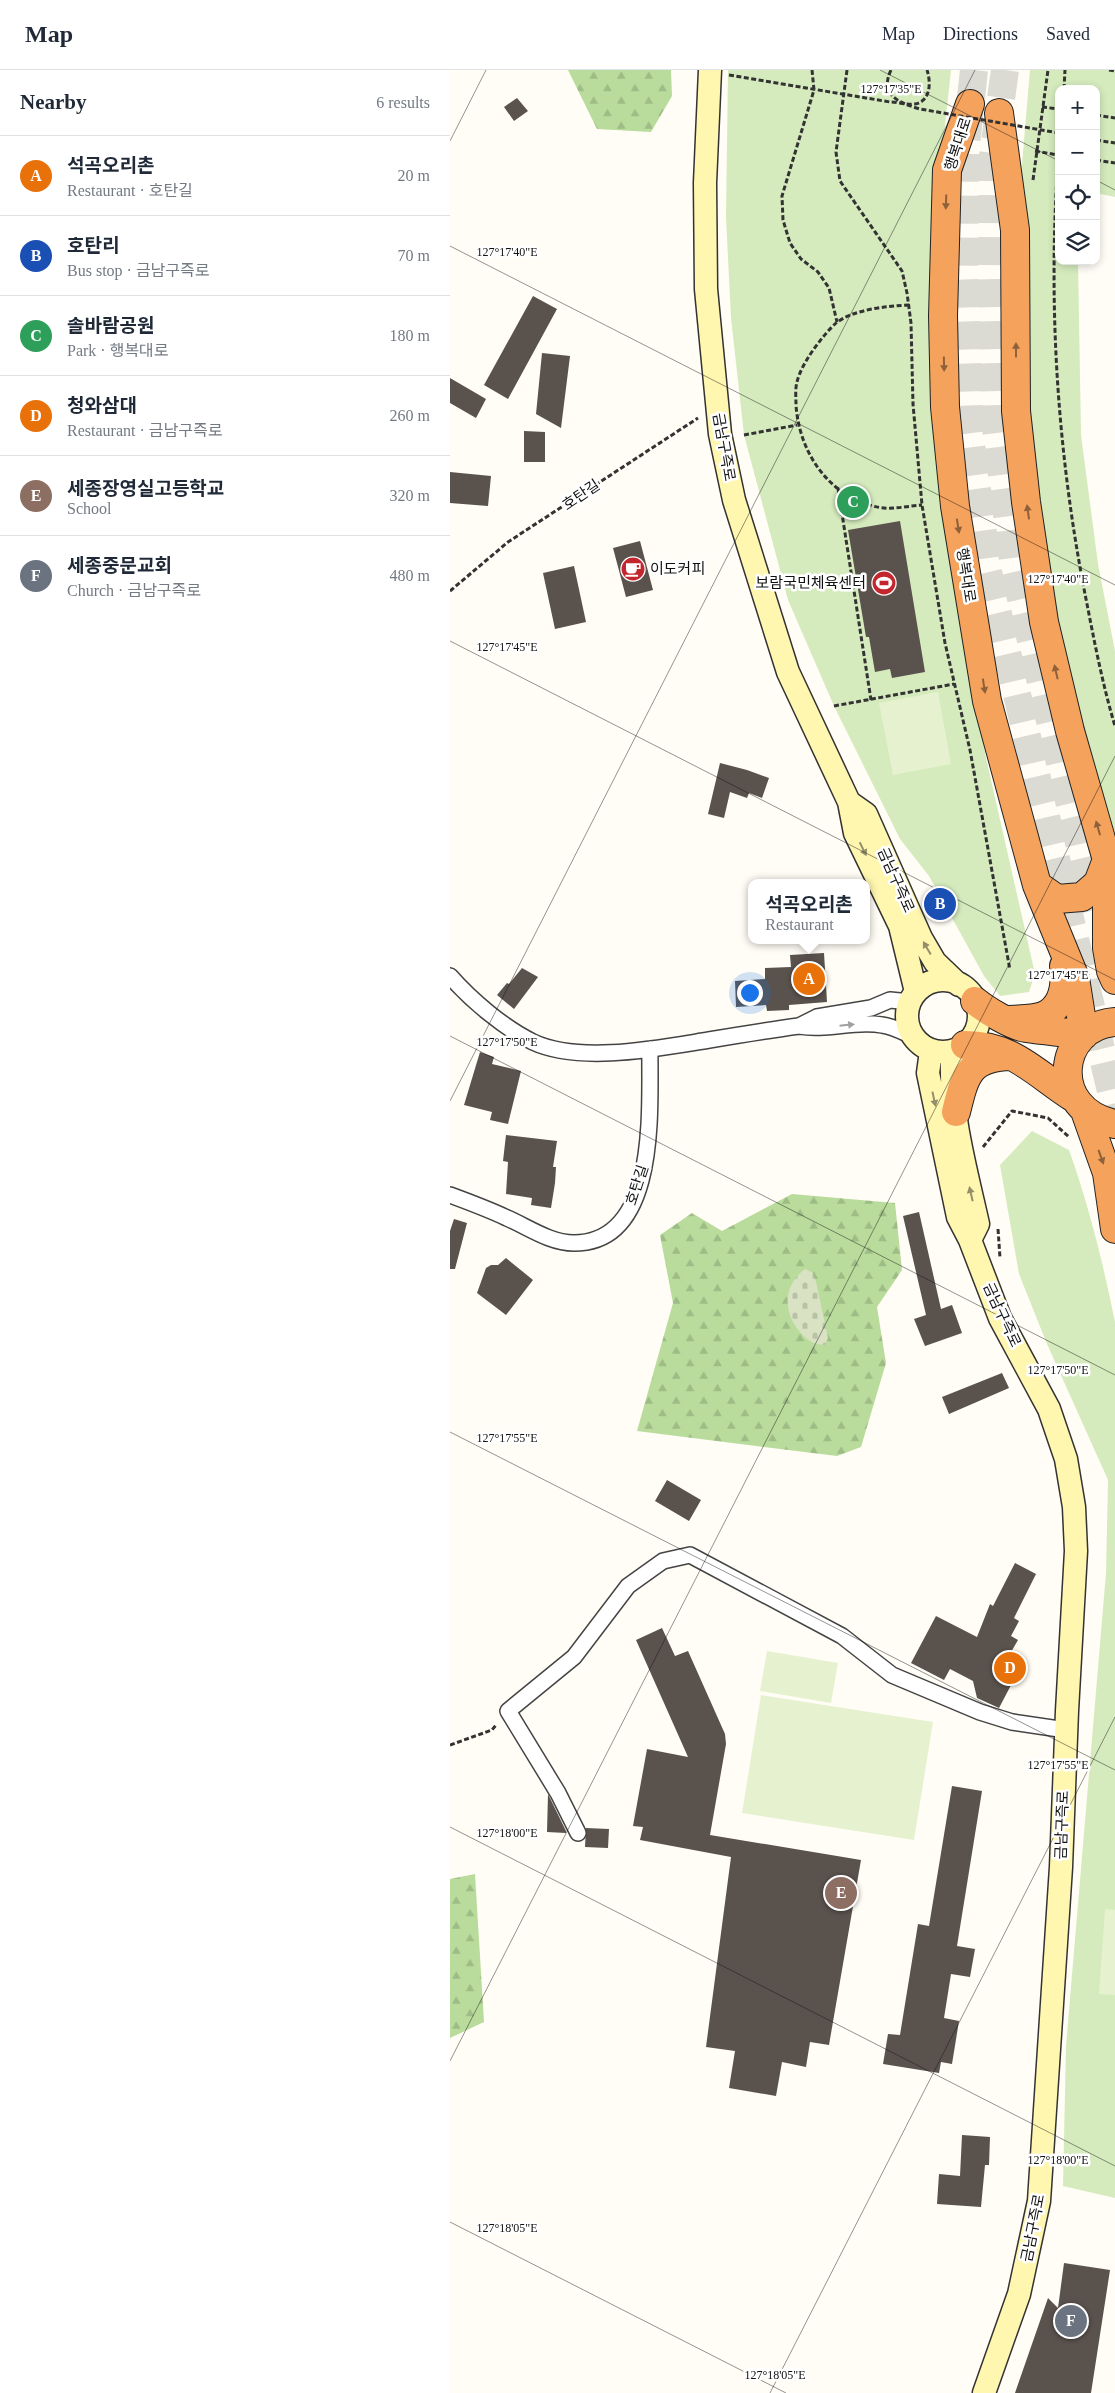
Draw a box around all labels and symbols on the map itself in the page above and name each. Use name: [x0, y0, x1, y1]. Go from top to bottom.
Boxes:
text: 127°17'35"E: [860, 82, 922, 96]
street label: 행복대로: [942, 115, 974, 173]
one-way arrow: [942, 194, 950, 210]
text: 127°17'40"E: [476, 245, 538, 259]
one-way arrow: [1012, 341, 1020, 357]
one-way arrow: [940, 356, 948, 372]
street label: 금남구즉로: [710, 412, 738, 482]
street label: 호탄길: [559, 477, 603, 513]
pin: C: [837, 483, 869, 521]
one-way arrow: [1023, 503, 1031, 519]
one-way arrow: [955, 518, 963, 534]
street label: 행복대로: [954, 546, 978, 604]
cafe icon: 이도커피: [620, 556, 646, 582]
place label: 이도커피: [650, 561, 705, 577]
sports icon: 보람국민체육센터: [871, 570, 897, 596]
text: 127°17'40"E: [1027, 572, 1089, 586]
place label: 보람국민체육센터: [756, 575, 866, 591]
text: 127°17'45"E: [476, 640, 538, 654]
one-way arrow: [1052, 664, 1060, 679]
one-way arrow: [981, 678, 989, 694]
one-way arrow: [1093, 821, 1101, 836]
one-way arrow: [858, 841, 867, 856]
street label: 금남구즉로: [875, 845, 917, 915]
pin: B: [924, 885, 956, 923]
one-way arrow: [923, 942, 932, 955]
pin: A: [793, 960, 825, 998]
text: 127°17'45"E: [1027, 968, 1089, 982]
your location: [737, 980, 763, 1006]
one-way arrow: [839, 1021, 855, 1029]
text: 127°17'50"E: [476, 1035, 538, 1049]
one-way arrow: [930, 1091, 938, 1106]
one-way arrow: [1098, 1150, 1105, 1165]
street label: 호탄길: [623, 1163, 651, 1207]
one-way arrow: [967, 1185, 975, 1201]
street label: 금남구즉로: [980, 1280, 1024, 1350]
text: 127°17'50"E: [1027, 1363, 1089, 1377]
text: 127°17'55"E: [476, 1431, 538, 1445]
pin: D: [994, 1649, 1026, 1687]
text: 127°17'55"E: [1027, 1758, 1089, 1772]
street label: 금남구즉로: [1053, 1790, 1071, 1860]
text: 127°18'00"E: [476, 1826, 538, 1840]
pin: E: [825, 1874, 857, 1912]
text: 127°18'00"E: [1027, 2153, 1089, 2167]
street label: 금남구즉로: [1019, 2193, 1047, 2263]
text: 127°18'05"E: [476, 2221, 538, 2235]
pin: F: [1055, 2302, 1087, 2340]
text: 127°18'05"E: [744, 2368, 806, 2382]

